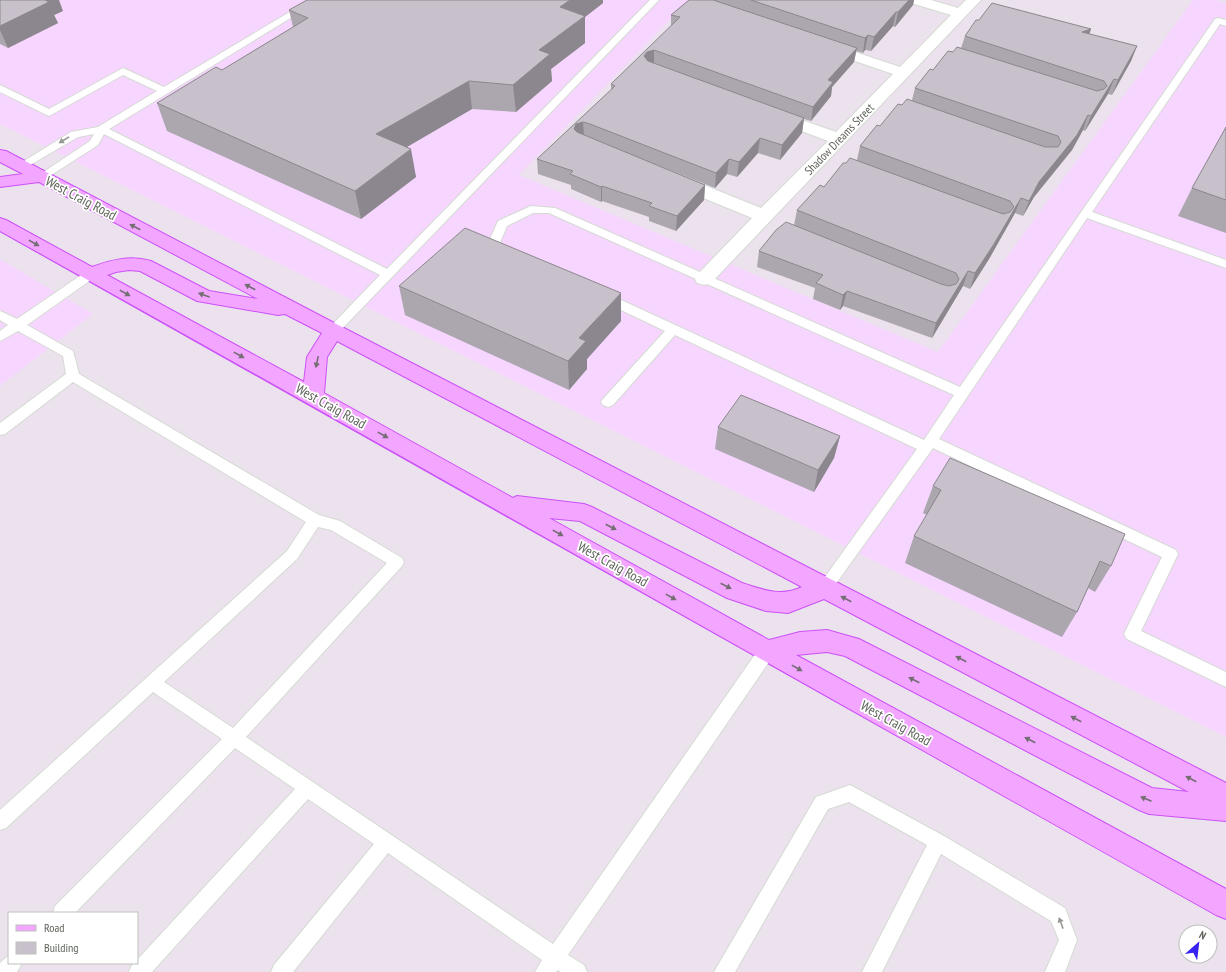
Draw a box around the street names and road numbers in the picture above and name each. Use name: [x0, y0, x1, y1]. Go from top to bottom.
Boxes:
street label: Shadow Dreams Street: [801, 100, 877, 178]
street label: West Craig Road: [42, 172, 120, 224]
street label: West Craig Road: [293, 379, 369, 433]
street label: West Craig Road: [575, 537, 651, 591]
street label: West Craig Road: [858, 696, 934, 750]

